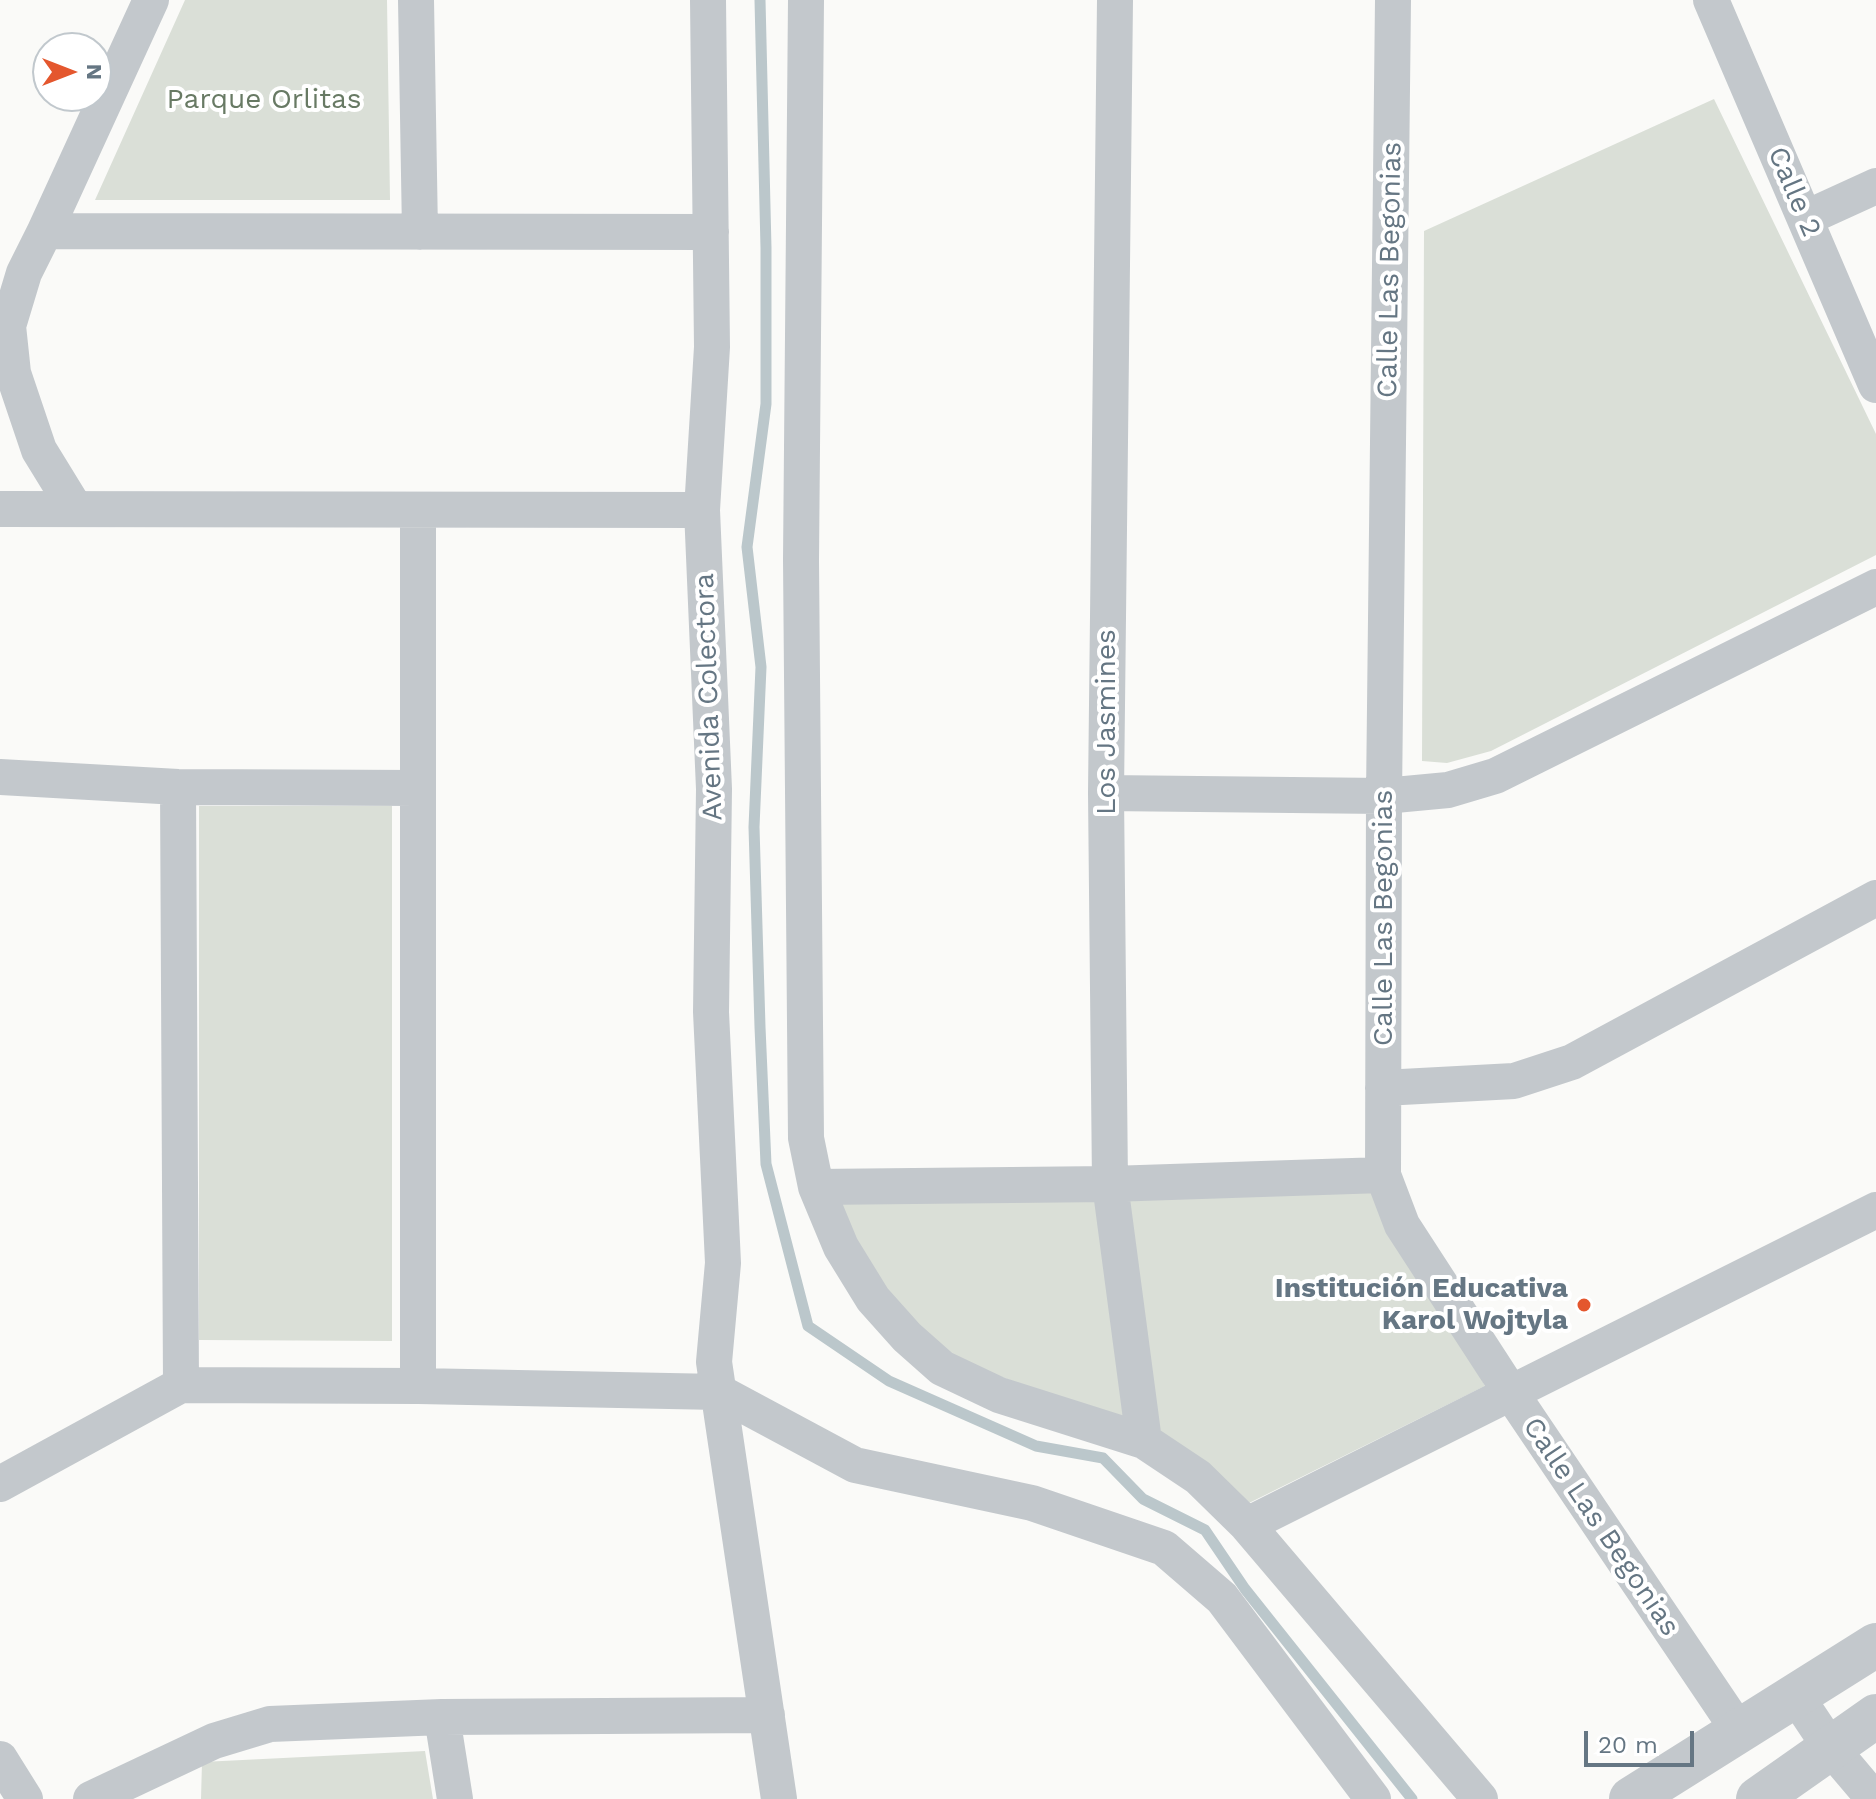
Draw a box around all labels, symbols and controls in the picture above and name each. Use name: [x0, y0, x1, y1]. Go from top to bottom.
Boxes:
north arrow: [32, 32, 112, 112]
text: N: [82, 64, 107, 80]
park label: Parque Orlitas: [166, 83, 362, 117]
street label: Calle Las Begonias: [1371, 142, 1409, 398]
street label: Calle 2: [1760, 142, 1828, 242]
street label: Avenida Colectora: [688, 573, 730, 821]
street label: Los Jasmines: [1090, 629, 1124, 815]
street label: Calle Las Begonias: [1367, 790, 1401, 1046]
place label: Institución Educativa Karol Wojtyla: [1275, 1272, 1568, 1338]
marker: Institución Educativa Karol Wojtyla: [1575, 1296, 1593, 1314]
street label: Calle Las Begonias: [1515, 1411, 1687, 1643]
scale bar: [1588, 1715, 1698, 1765]
text: 20 m: [1598, 1731, 1658, 1759]

